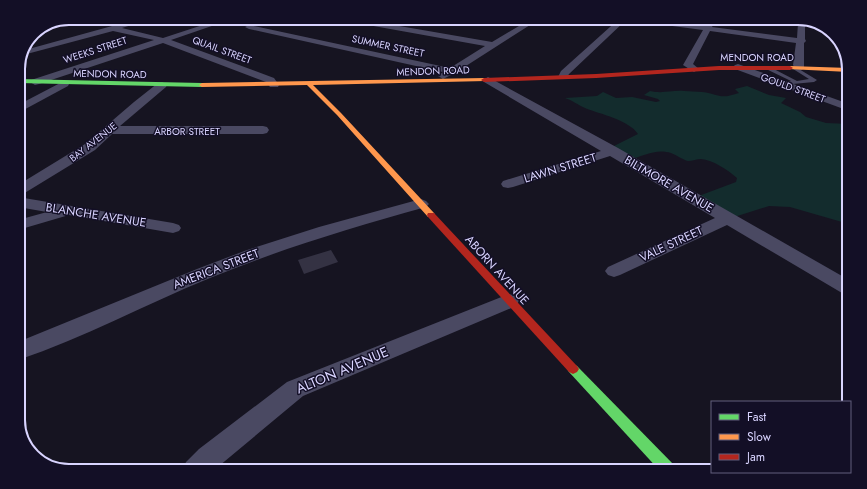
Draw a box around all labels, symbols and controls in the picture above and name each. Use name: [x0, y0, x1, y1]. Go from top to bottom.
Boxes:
street label: SUMMER STREET: [351, 31, 426, 61]
street label: WEEKS STREET: [61, 32, 129, 67]
street label: QUAIL STREET: [190, 32, 254, 68]
street label: MENDON ROAD: [720, 50, 794, 65]
street label: MENDON ROAD: [396, 62, 470, 80]
street label: MENDON ROAD: [73, 66, 147, 82]
street label: GOULD STREET: [759, 69, 828, 107]
street label: BAY AVENUE: [66, 118, 120, 166]
street label: ARBOR STREET: [154, 124, 220, 139]
street label: LAWN STREET: [522, 148, 599, 188]
street label: BILTMORE AVENUE: [621, 151, 717, 217]
street label: BLANCHE AVENUE: [45, 198, 147, 232]
street label: VALE STREET: [636, 221, 706, 267]
street label: ABORN AVENUE: [461, 231, 533, 309]
street label: AMERICA STREET: [170, 244, 262, 294]
street label: ALTON AVENUE: [293, 342, 391, 398]
legend: [711, 401, 851, 473]
text: Fast: [747, 408, 766, 426]
text: Slow: [747, 428, 772, 446]
text: Jam: [745, 448, 765, 466]

